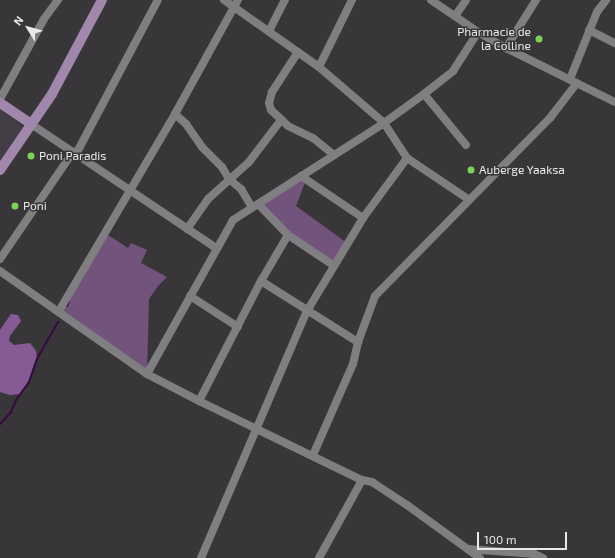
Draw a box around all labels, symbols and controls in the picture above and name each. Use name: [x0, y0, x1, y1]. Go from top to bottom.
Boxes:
north arrow: [8, 8, 48, 48]
text: N: [10, 13, 26, 28]
place label: Pharmacie de la Colline: [457, 25, 531, 53]
marker: Pharmacie de la Colline: [534, 34, 544, 44]
place label: Poni Paradis: [39, 149, 106, 163]
marker: Poni Paradis: [26, 151, 36, 161]
place label: Auberge Yaaksa: [479, 163, 565, 177]
marker: Auberge Yaaksa: [466, 165, 476, 175]
place label: Poni: [23, 199, 47, 213]
marker: Poni: [10, 201, 20, 211]
scale bar: [479, 524, 569, 550]
text: 100 m: [484, 532, 516, 546]

